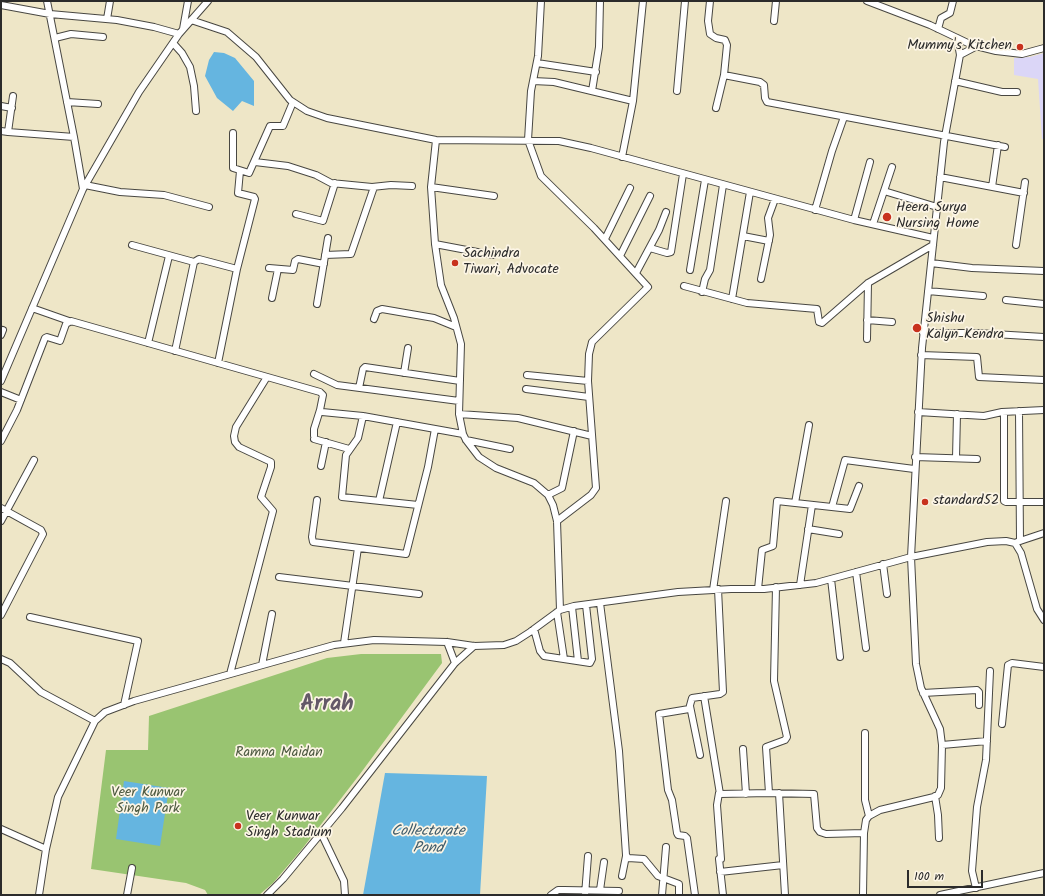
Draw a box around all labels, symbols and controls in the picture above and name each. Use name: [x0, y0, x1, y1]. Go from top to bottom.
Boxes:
place label: Mummy's Kitchen: [907, 39, 1012, 55]
marker: Mummy's Kitchen: [1015, 42, 1025, 52]
place label: Heera Surya Nursing Home: [896, 201, 979, 234]
marker: Heera Surya Nursing Home: [881, 211, 893, 223]
place label: Sachindra Tiwari, Advocate: [463, 247, 559, 280]
marker: Sachindra Tiwari, Advocate: [450, 258, 460, 268]
place label: Shishu Kalyn Kendra: [926, 312, 1004, 344]
marker: Shishu Kalyn Kendra: [911, 322, 923, 334]
place label: standard52: [933, 494, 999, 510]
marker: standard52: [920, 497, 930, 507]
district label: Arrah: [300, 693, 354, 719]
park label: Ramna Maidan: [235, 746, 323, 762]
park label: Veer Kunwar Singh Park: [111, 786, 185, 818]
place label: Veer Kunwar Singh Stadium: [246, 810, 332, 842]
marker: Veer Kunwar Singh Stadium: [233, 821, 243, 831]
water label: Collectorate Pond: [391, 823, 465, 858]
scale bar: [909, 862, 985, 888]
text: 100 m: [914, 867, 944, 886]

